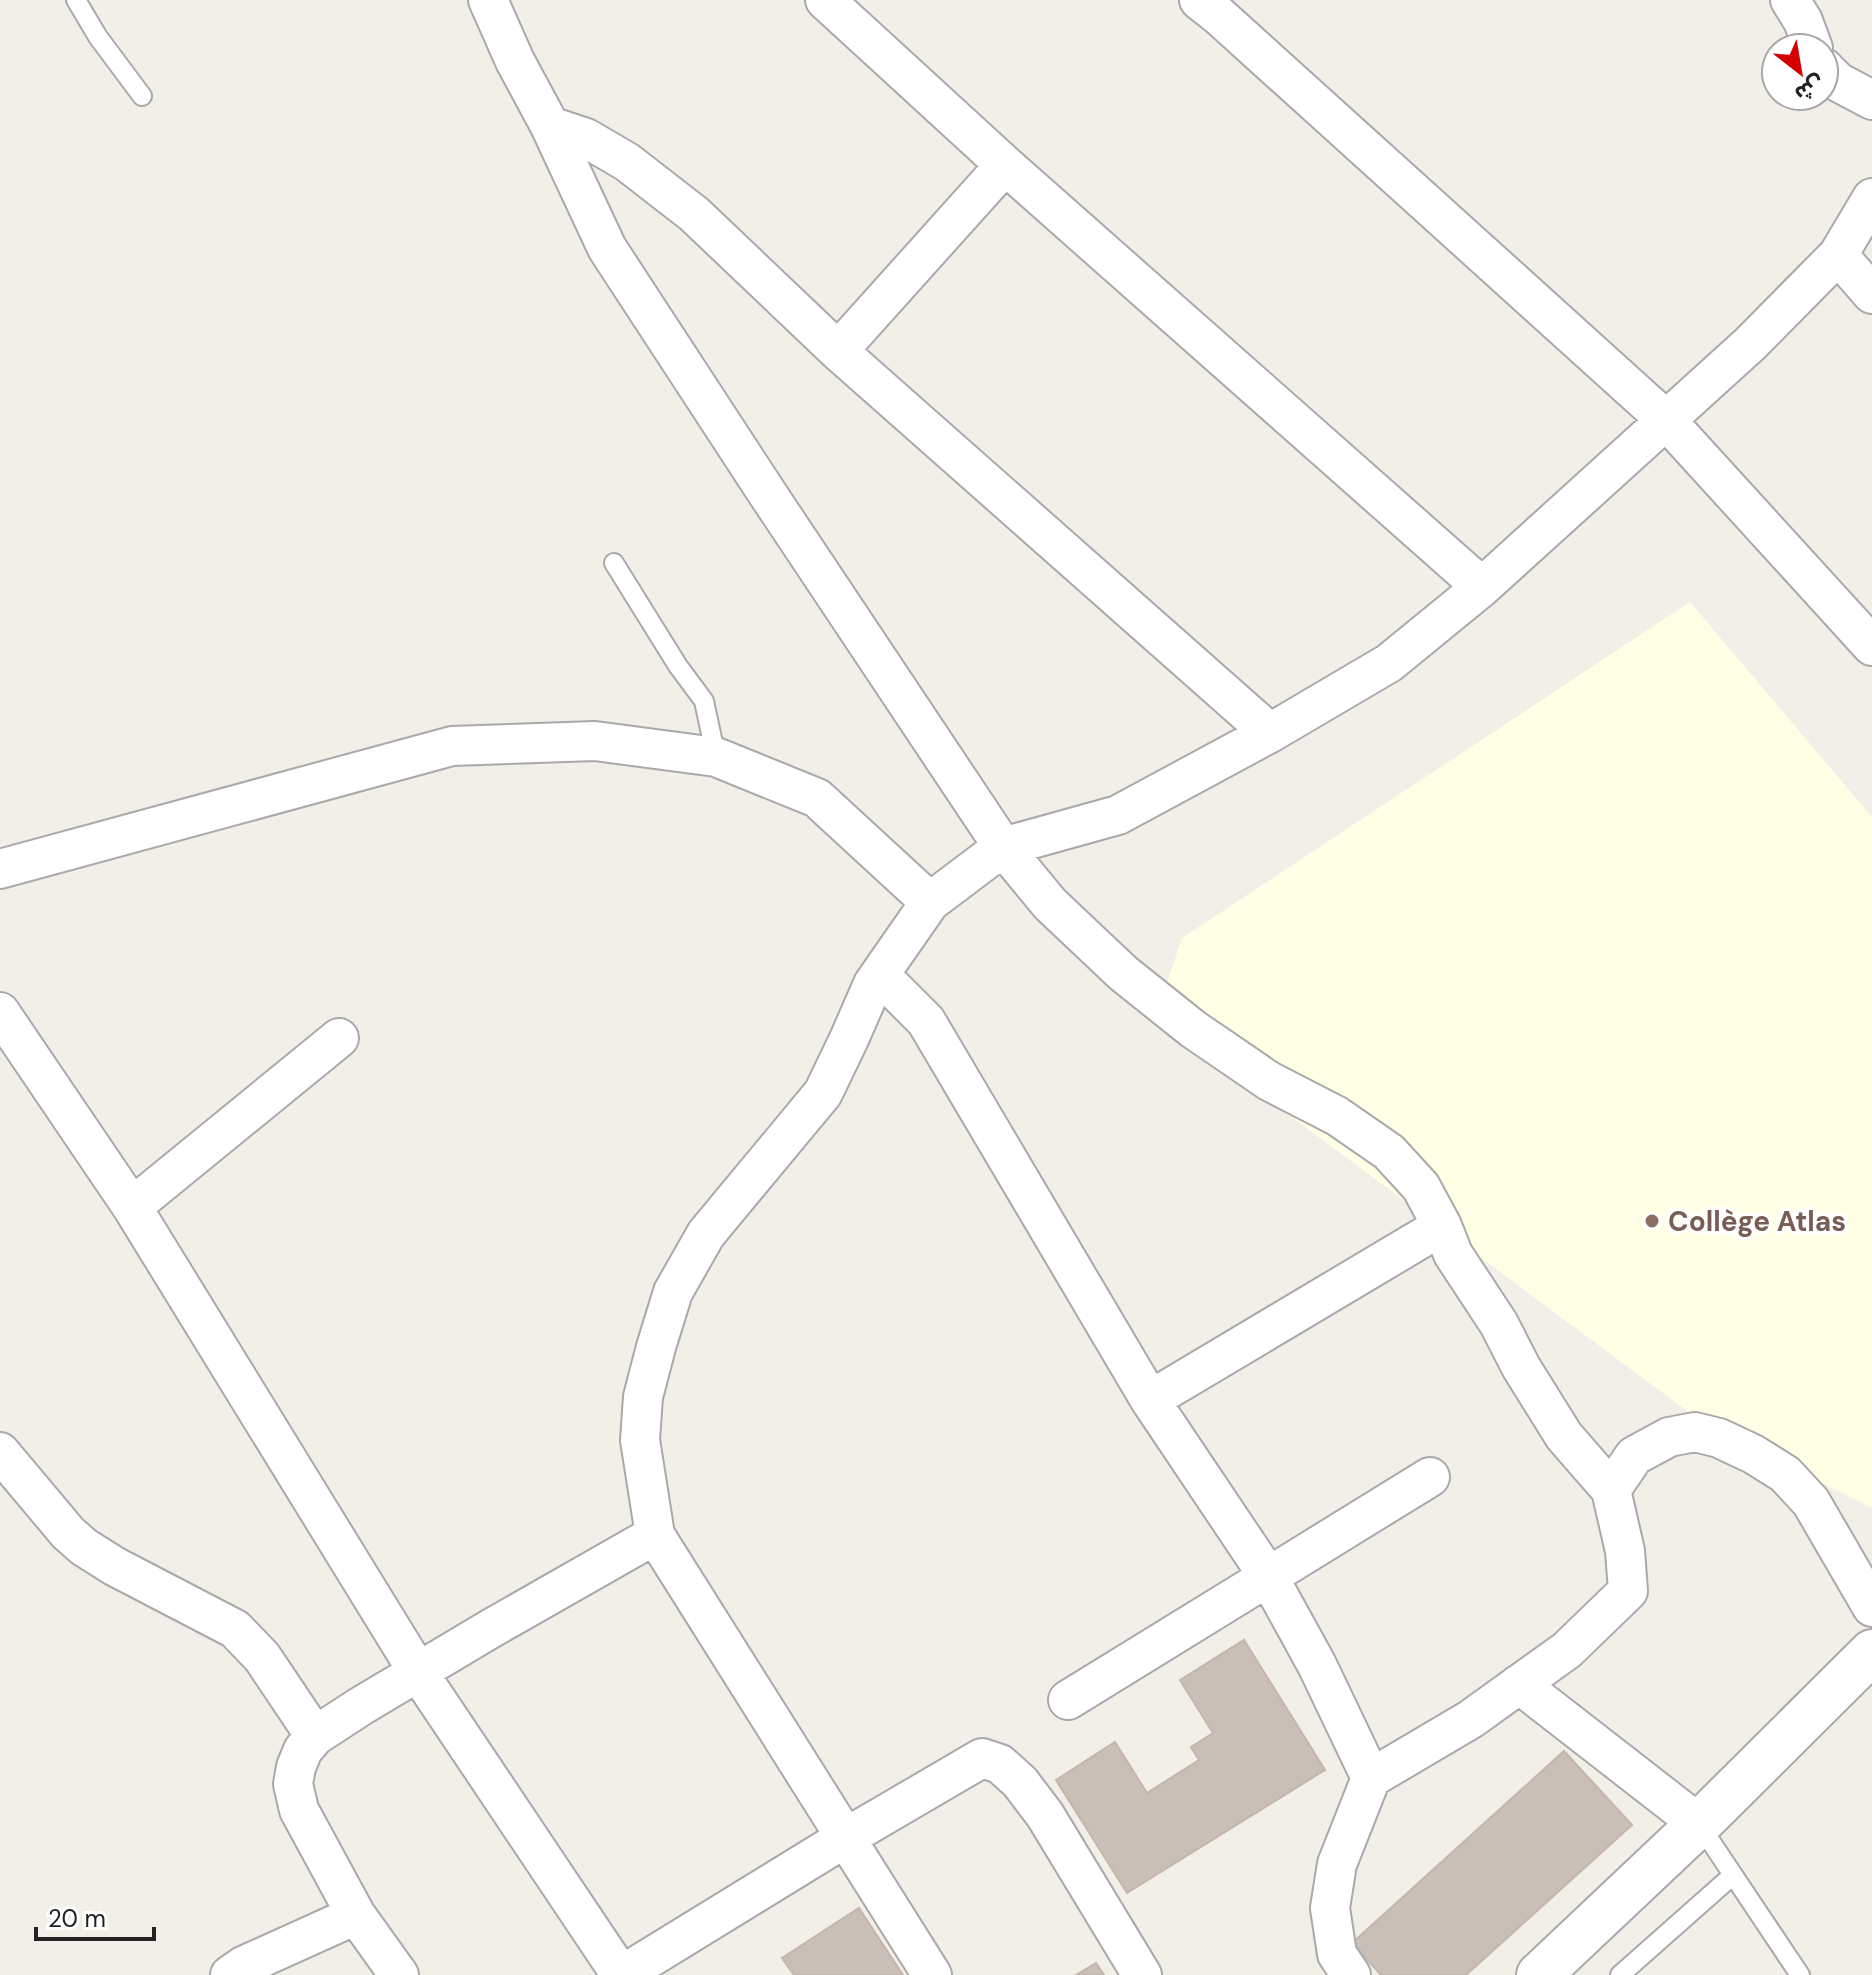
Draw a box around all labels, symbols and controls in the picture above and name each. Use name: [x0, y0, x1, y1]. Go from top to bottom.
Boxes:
north arrow: [1760, 32, 1840, 112]
text: ش: [1790, 69, 1830, 109]
place label: Collège Atlas: [1668, 1203, 1846, 1240]
marker: Collège Atlas: [1643, 1212, 1661, 1230]
scale bar: [36, 1891, 154, 1941]
text: 20 m: [48, 1903, 106, 1934]

